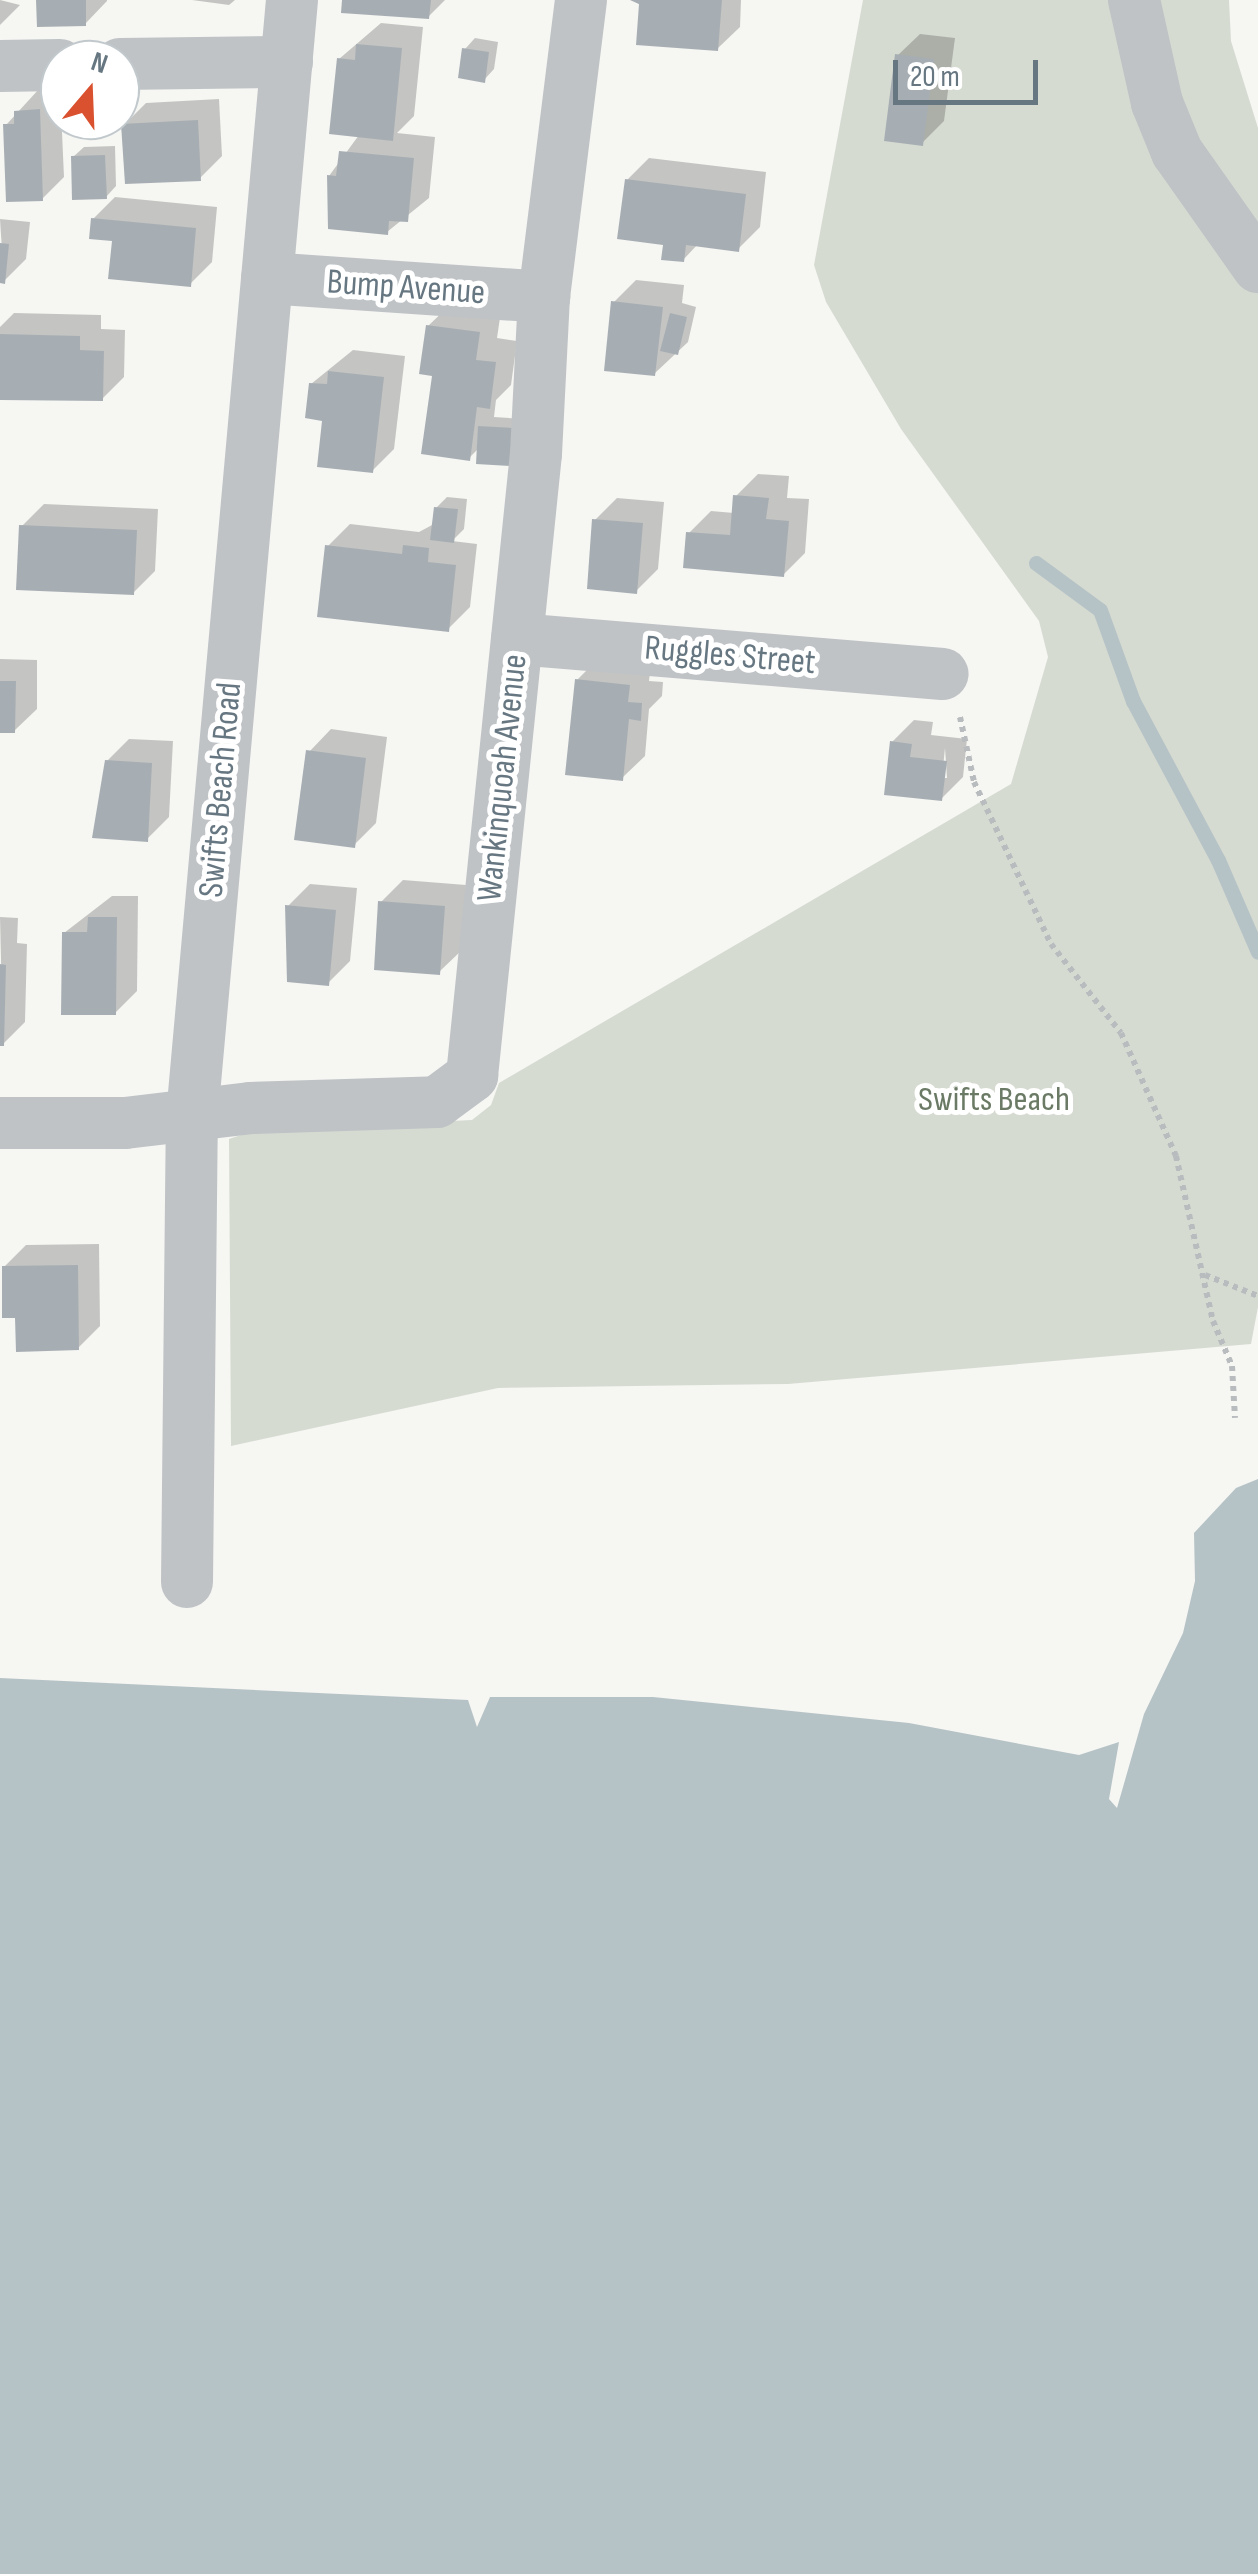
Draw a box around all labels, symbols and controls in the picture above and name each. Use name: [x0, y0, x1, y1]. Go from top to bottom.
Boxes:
north arrow: [40, 40, 140, 140]
scale bar: [898, 40, 1043, 102]
text: N: [87, 45, 112, 81]
text: 20 m: [910, 59, 960, 95]
street label: Bump Avenue: [326, 262, 486, 314]
street label: Ruggles Street: [643, 628, 817, 684]
street label: Wankinquoah Avenue: [469, 652, 537, 904]
street label: Swifts Beach Road: [191, 681, 251, 899]
park label: Swifts Beach: [918, 1079, 1070, 1121]

